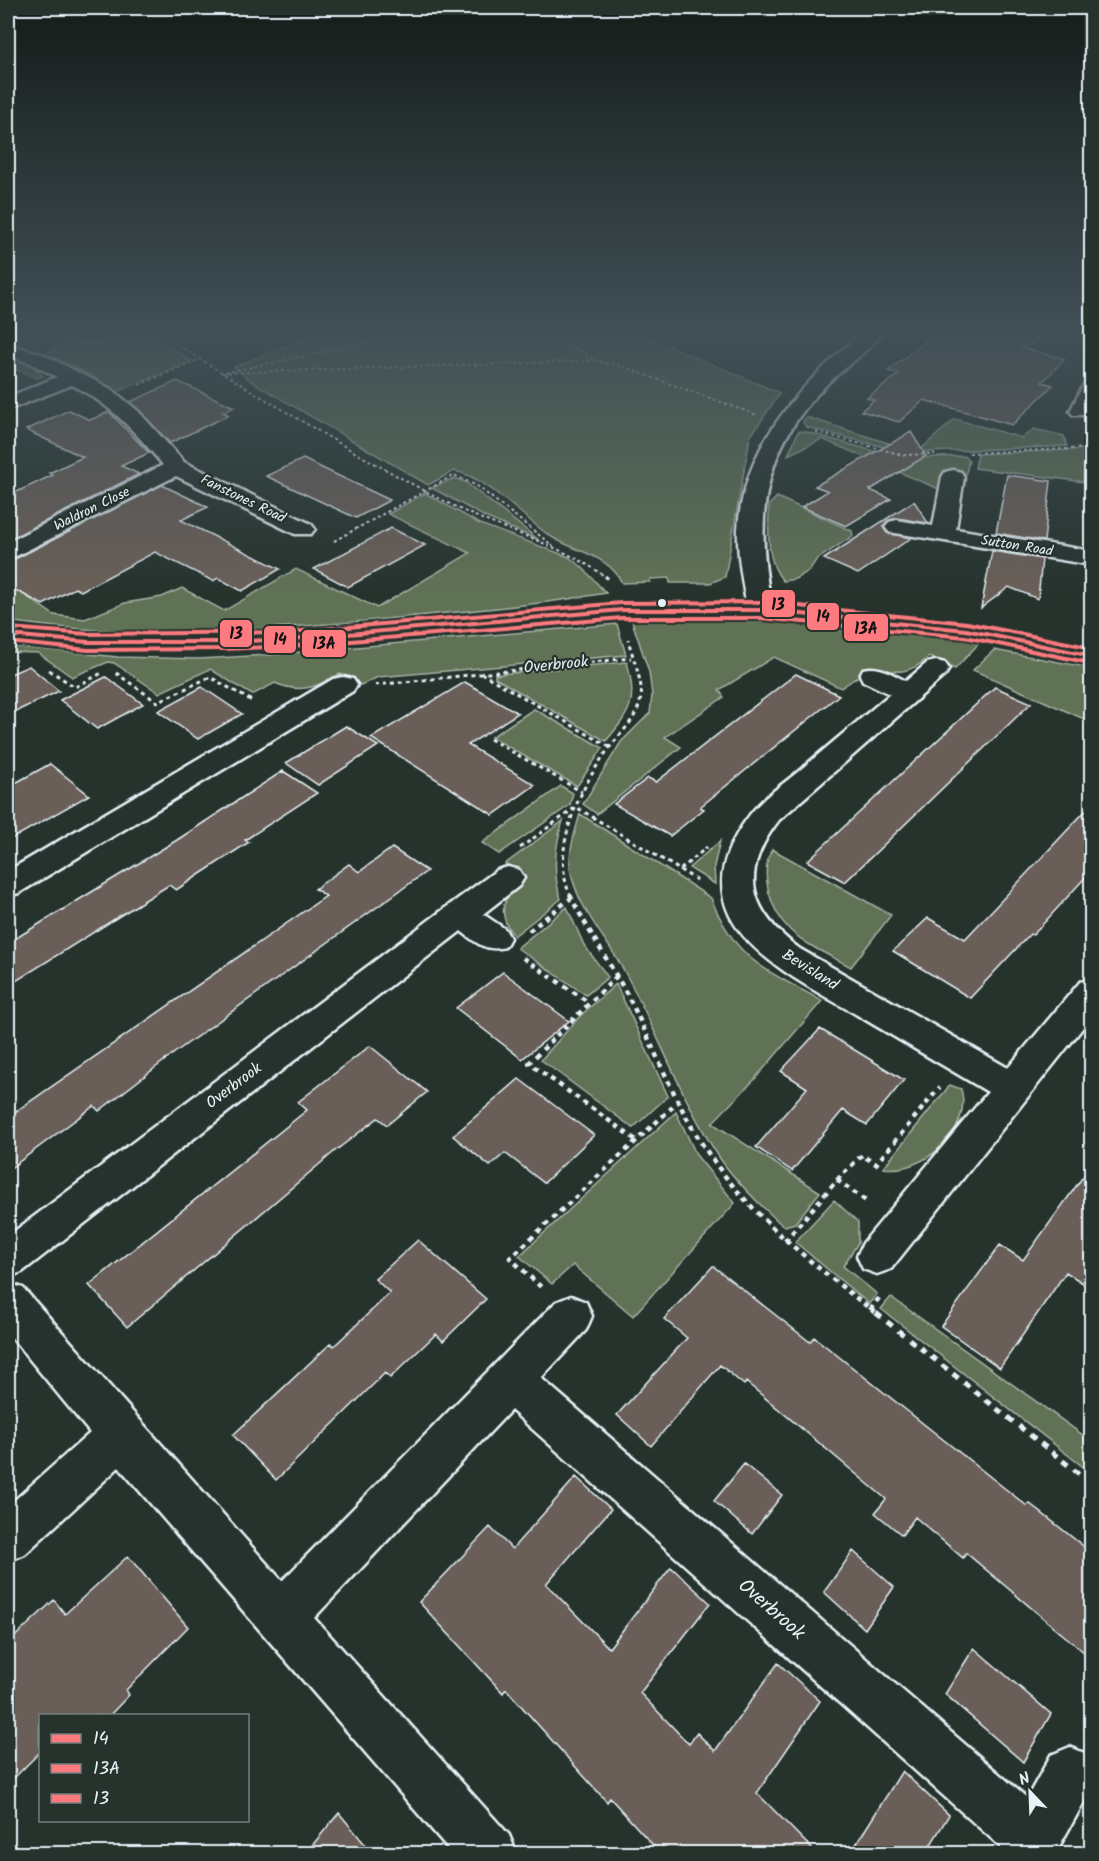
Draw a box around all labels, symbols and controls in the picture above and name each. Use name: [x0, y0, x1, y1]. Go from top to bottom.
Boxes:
street label: Fanstones Road: [197, 469, 290, 530]
street label: Waldron Close: [50, 481, 134, 537]
street label: Sutton Road: [979, 529, 1056, 563]
line badge: 13: [761, 589, 796, 618]
text: 13: [771, 593, 785, 618]
unlabelled marker: [656, 597, 668, 609]
line badge: 14: [806, 602, 840, 631]
text: 14: [816, 605, 830, 630]
line badge: 13A: [843, 613, 889, 642]
text: 13A: [854, 617, 878, 642]
line badge: 13: [219, 619, 253, 648]
text: 13: [229, 622, 243, 647]
line badge: 14: [263, 625, 297, 654]
text: 14: [273, 628, 287, 653]
line badge: 13A: [301, 629, 347, 658]
text: 13A: [312, 632, 336, 657]
street label: Overbrook: [522, 649, 590, 681]
street label: Bevisland: [777, 943, 844, 998]
street label: Overbrook: [201, 1056, 268, 1115]
street label: Overbrook: [730, 1571, 813, 1649]
legend: [39, 1714, 249, 1822]
text: 14: [93, 1725, 109, 1754]
text: 13A: [93, 1755, 120, 1784]
north arrow: [1000, 1762, 1060, 1822]
text: N: [1015, 1766, 1034, 1793]
text: 13: [93, 1785, 109, 1814]

